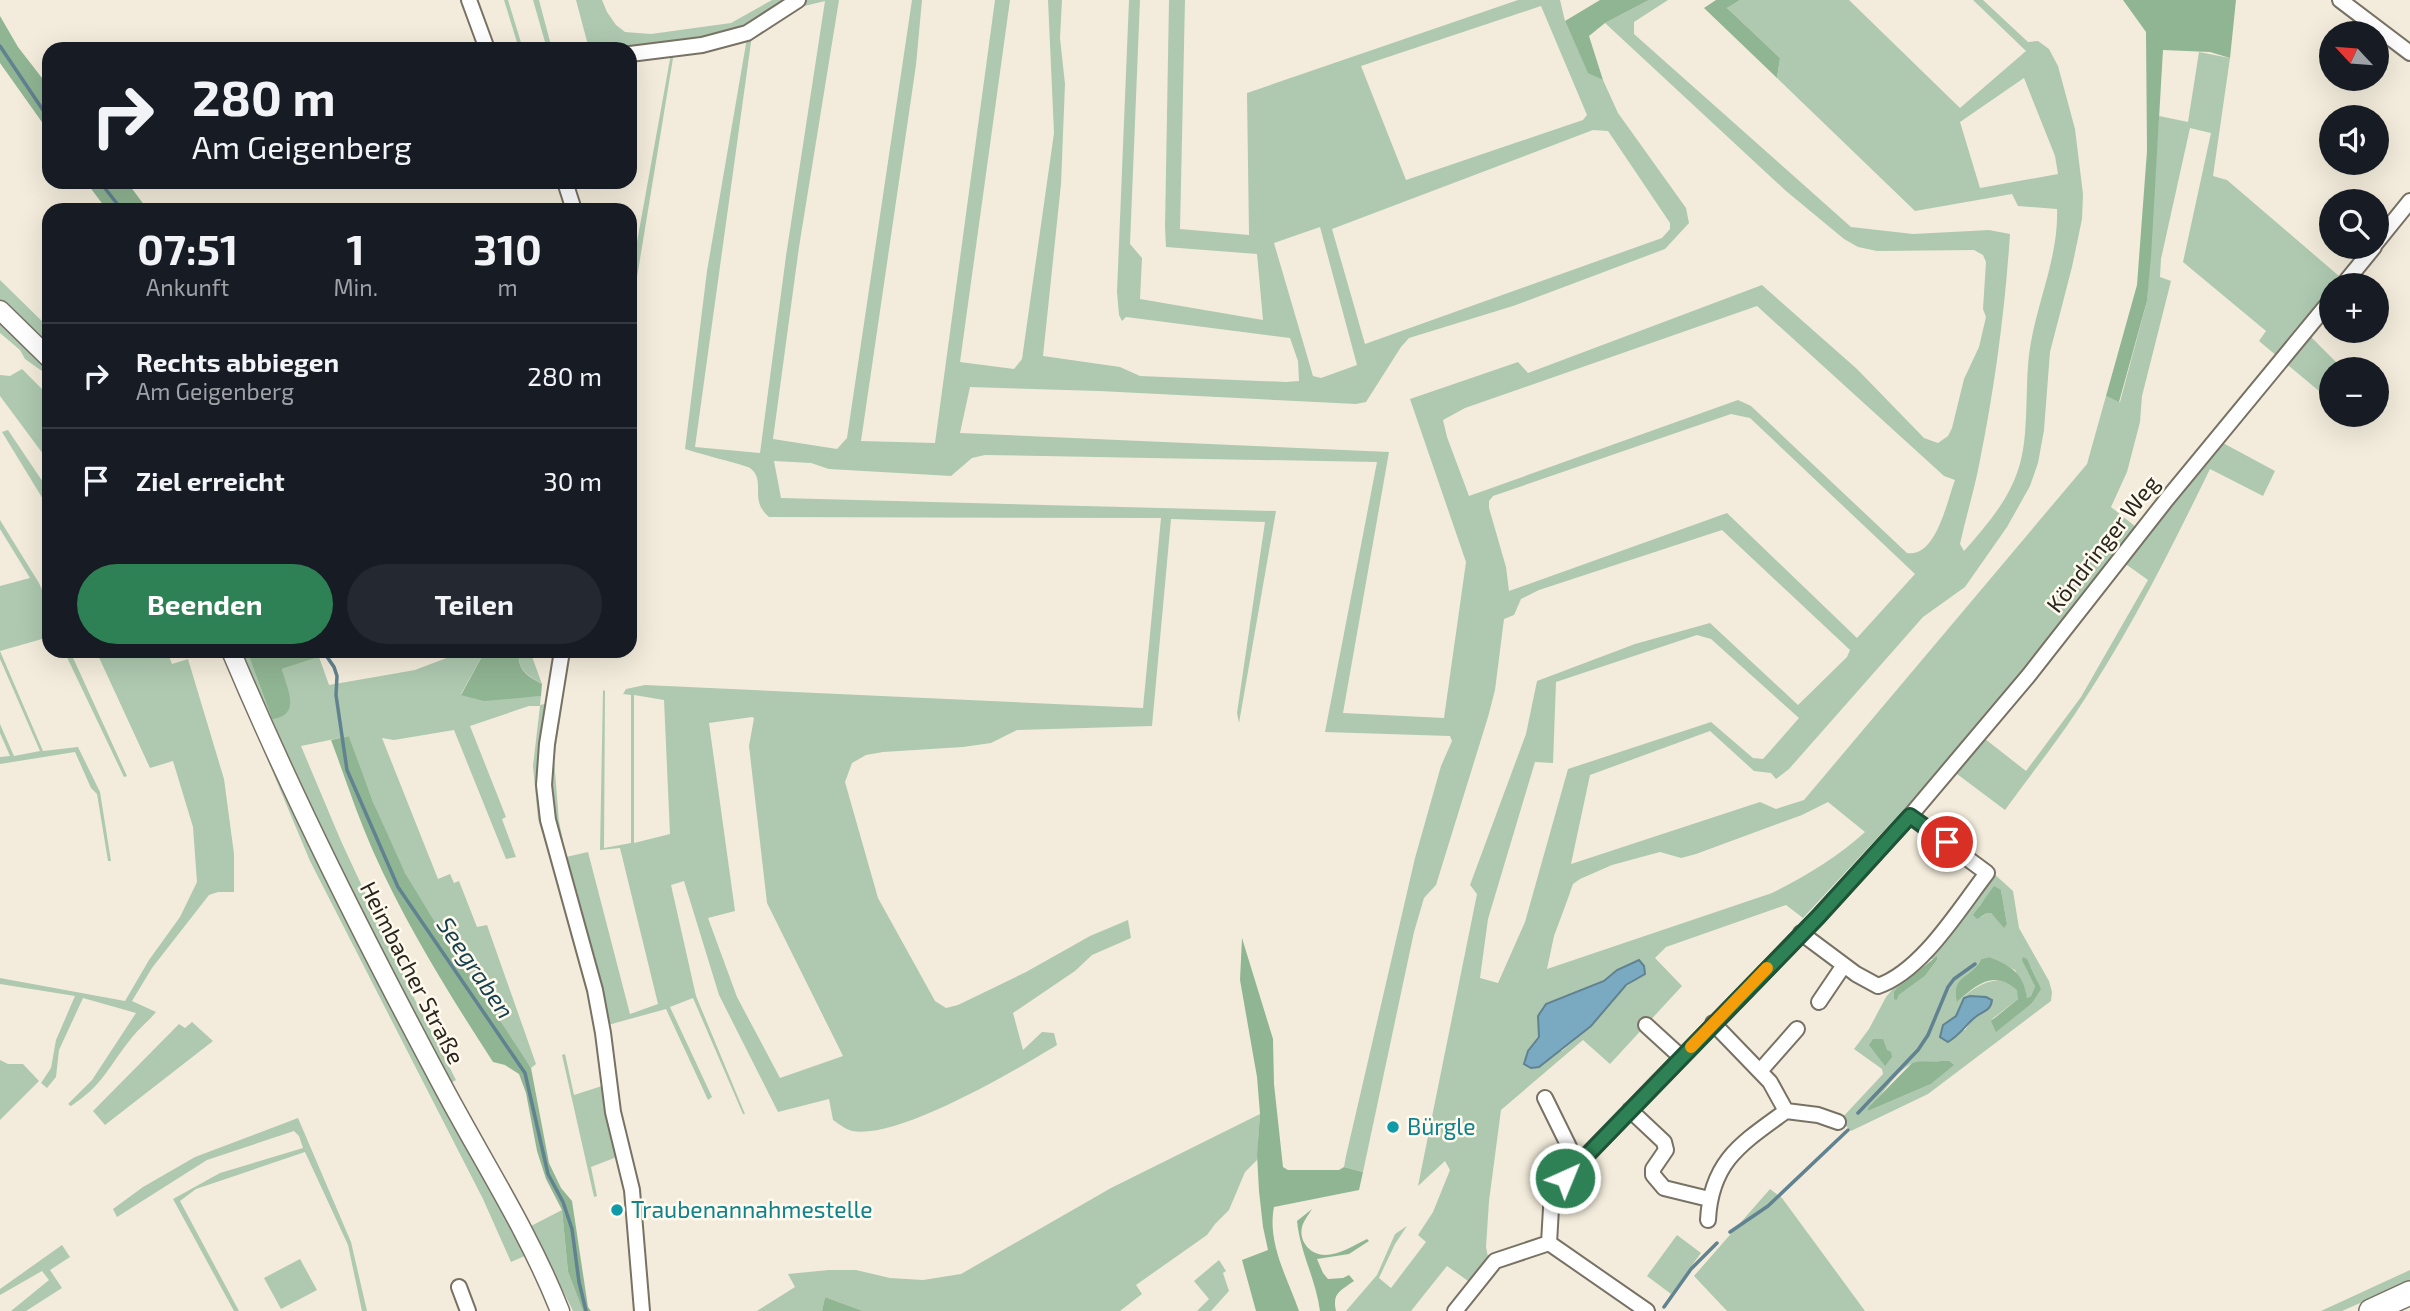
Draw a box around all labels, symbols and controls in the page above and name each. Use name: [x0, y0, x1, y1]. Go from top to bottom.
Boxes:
north arrow: [2319, 21, 2389, 91]
map controls: [2319, 21, 2389, 427]
text: 280 m: [192, 67, 336, 126]
icon: right: [77, 70, 168, 161]
button: sound: [2319, 105, 2389, 175]
text: Am Geigenberg: [192, 127, 412, 165]
button: search: [2319, 189, 2389, 259]
text: 07:51: [137, 223, 238, 273]
text: 1: [347, 223, 365, 273]
text: 310: [473, 223, 542, 273]
text: Ankunft: [146, 273, 229, 301]
text: Min.: [333, 273, 378, 301]
text: m: [497, 273, 518, 301]
button: +: [2319, 273, 2389, 343]
text: Rechts abbiegen: [136, 346, 339, 377]
icon: right: [77, 357, 115, 395]
button: −: [2319, 357, 2389, 427]
text: 280 m: [527, 360, 602, 391]
text: Am Geigenberg: [136, 377, 294, 405]
icon: arrive: [77, 462, 115, 500]
text: Ziel erreicht: [136, 465, 285, 496]
text: 30 m: [543, 465, 602, 496]
street label: Köndringer Weg: [2040, 469, 2165, 618]
button: Beenden: [77, 564, 333, 644]
button: Teilen: [347, 564, 602, 644]
pin: [1917, 812, 1977, 872]
icon: arrive: [1928, 823, 1966, 861]
street label: Heimbacher Straße: [355, 876, 471, 1069]
water label: Seegraben: [432, 911, 521, 1024]
place label: Bürgle: [1407, 1112, 1476, 1140]
marker: Bürgle: [1385, 1119, 1401, 1135]
position arrow: [1528, 1141, 1602, 1215]
place label: Traubenannahmestelle: [631, 1195, 873, 1223]
marker: Traubenannahmestelle: [609, 1202, 625, 1218]

